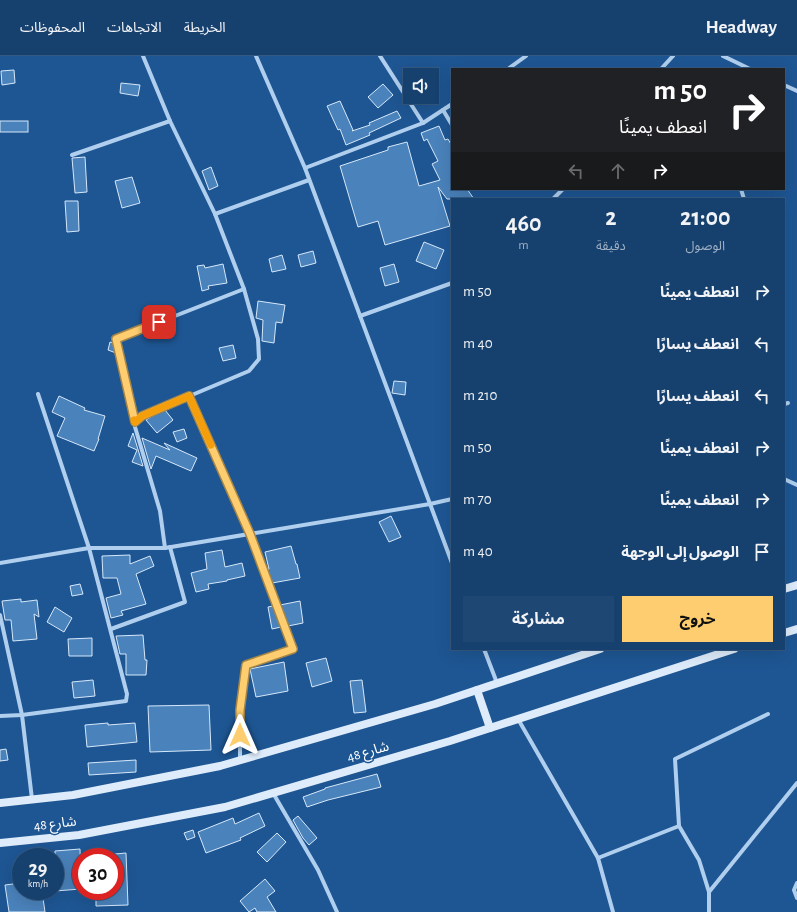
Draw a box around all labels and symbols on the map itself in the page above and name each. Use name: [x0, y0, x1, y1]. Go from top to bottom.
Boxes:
pin: [142, 305, 176, 339]
position arrow: [219, 714, 261, 756]
street label: شارع 48: [345, 739, 391, 768]
street label: شارع 48: [33, 814, 78, 837]
speed limit sign: 30: [72, 848, 124, 900]

